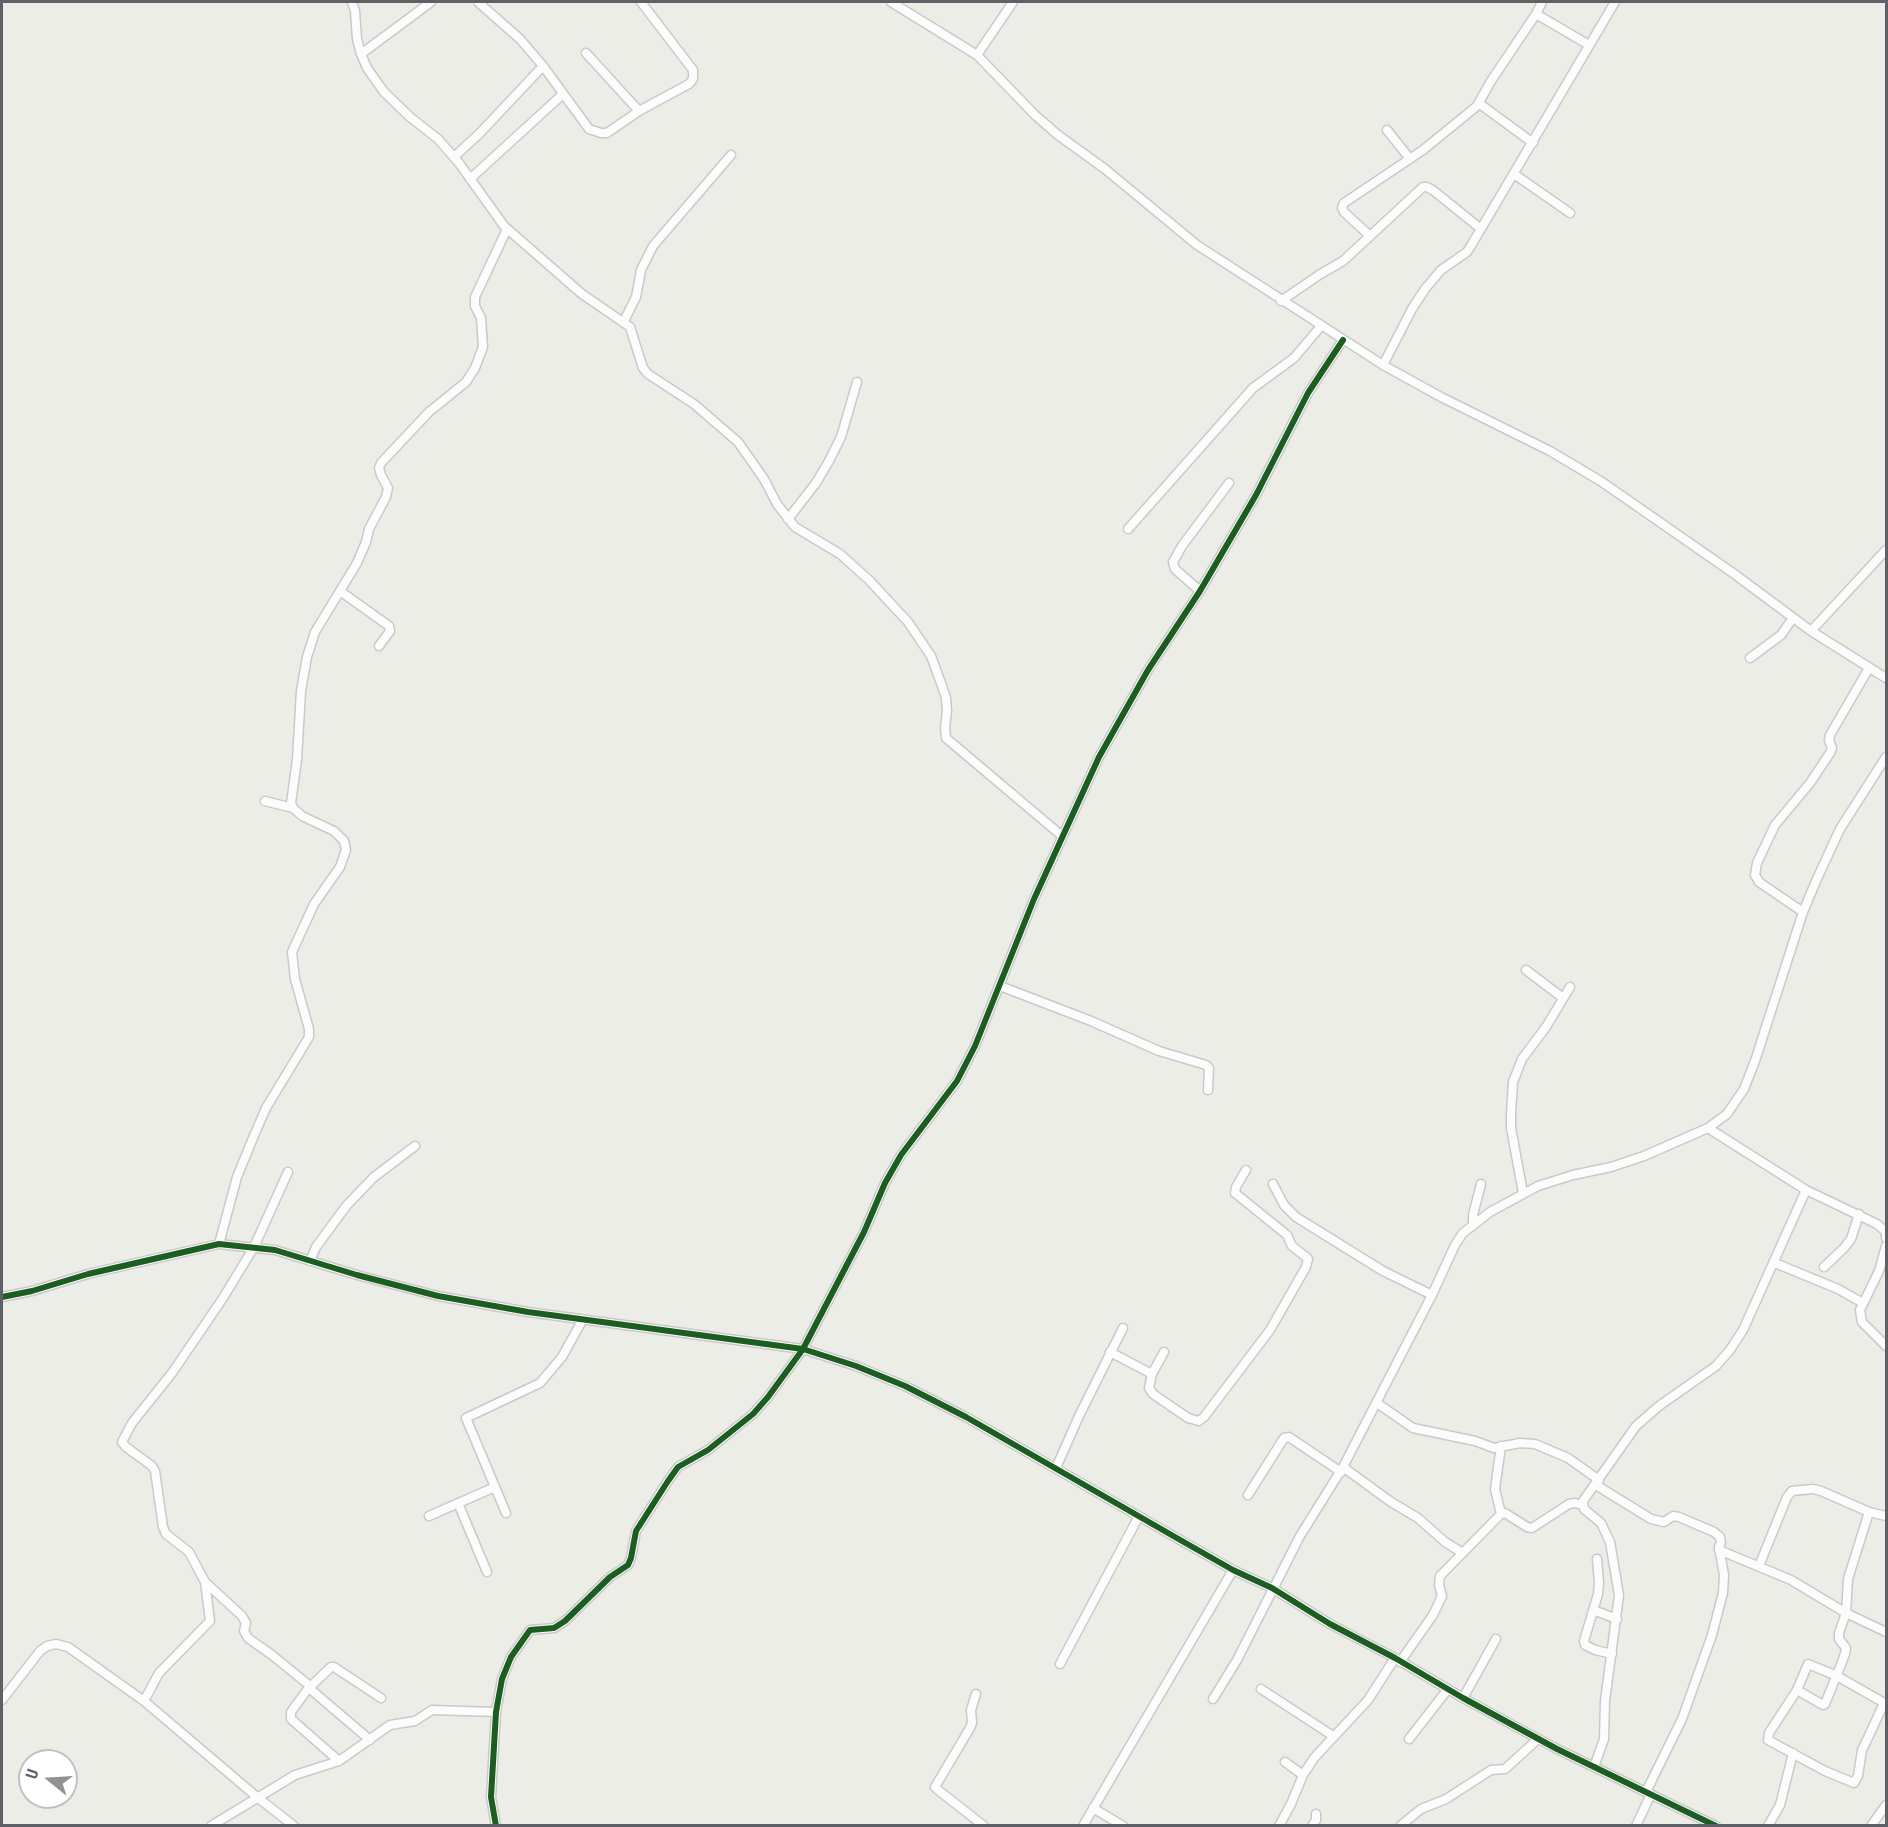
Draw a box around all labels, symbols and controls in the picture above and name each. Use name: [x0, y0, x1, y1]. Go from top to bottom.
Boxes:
north arrow: [18, 1749, 78, 1809]
text: U: [22, 1767, 43, 1781]

